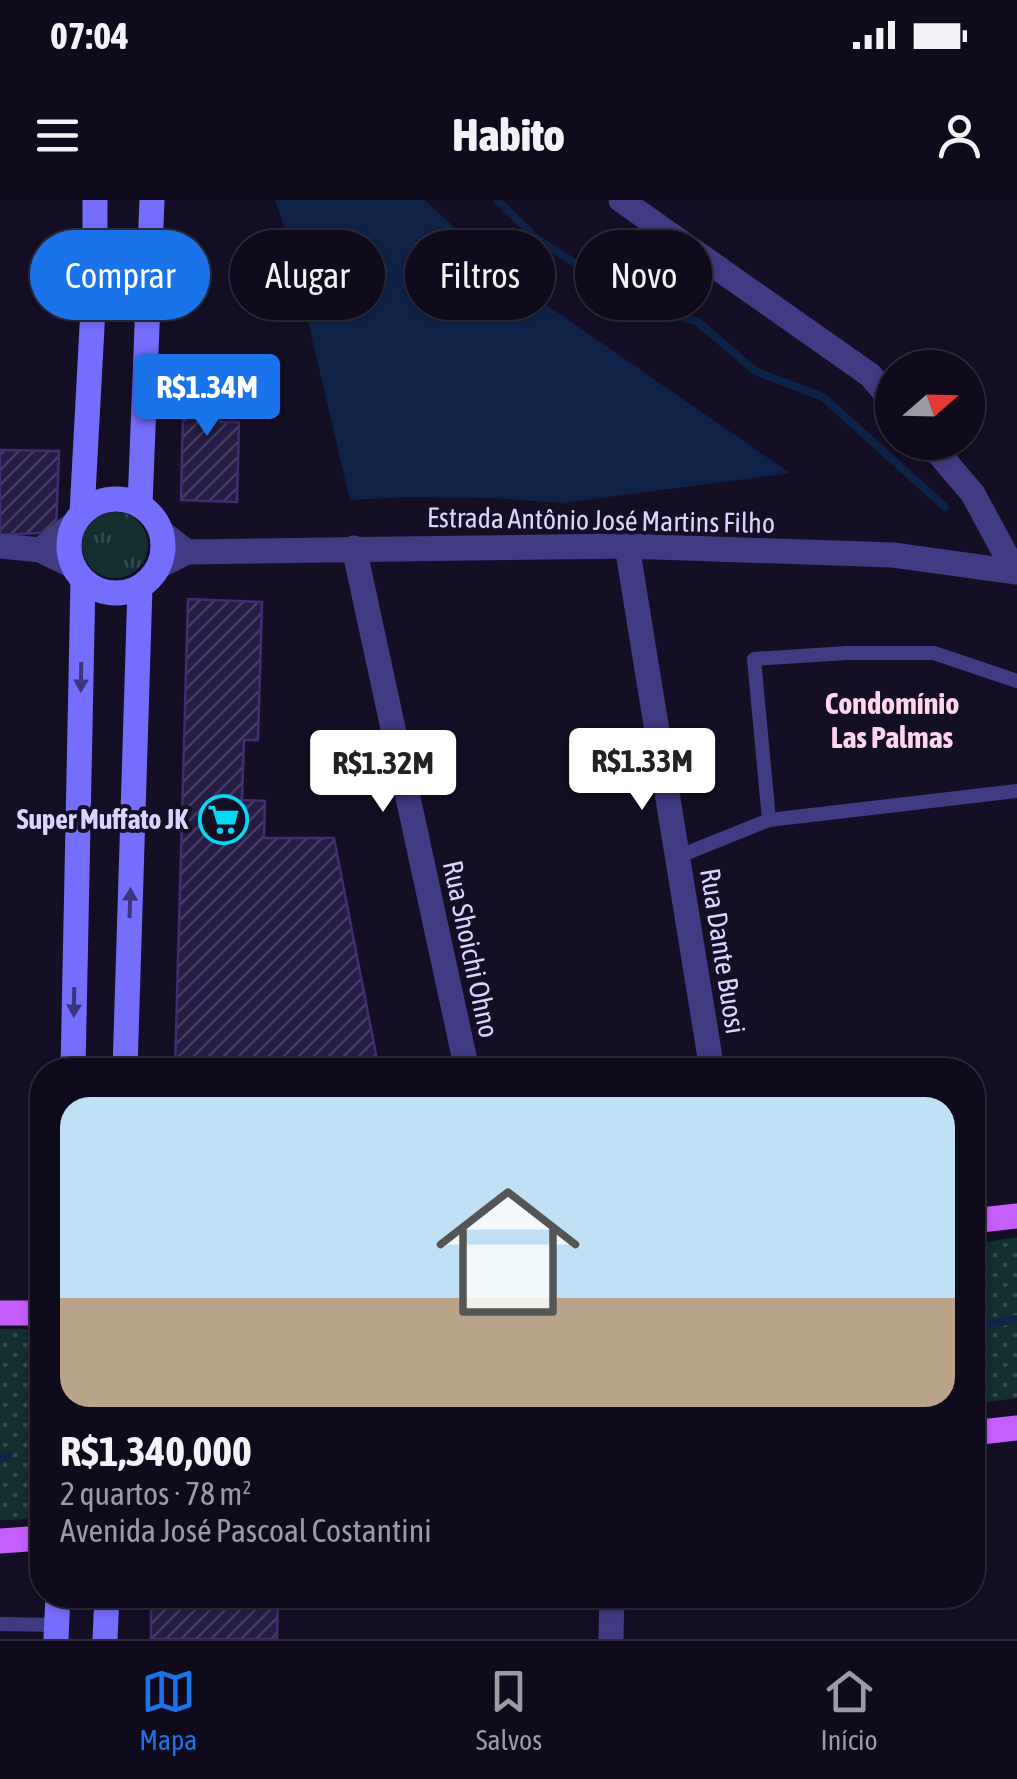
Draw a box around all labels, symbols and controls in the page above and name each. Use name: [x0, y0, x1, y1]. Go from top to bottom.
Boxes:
text: 07:04: [50, 14, 129, 57]
icon: menu: [30, 108, 85, 163]
icon: person: [932, 108, 987, 163]
text: Habito: [452, 109, 565, 161]
chip: Comprar: [30, 230, 210, 320]
chip: Alugar: [230, 230, 385, 320]
chip: Filtros: [405, 230, 555, 320]
chip: Novo: [575, 230, 712, 320]
north arrow: [875, 350, 985, 460]
map controls: [875, 350, 985, 460]
pin: R$1.34M: [115, 354, 299, 439]
text: R$1.34M: [156, 368, 258, 405]
street label: Estrada Antônio José Martins Filho: [427, 501, 775, 539]
one-way arrow: [72, 662, 88, 694]
district label: Condomínio Las Palmas: [825, 686, 959, 754]
pin: R$1.33M: [550, 728, 734, 813]
pin: R$1.32M: [291, 730, 475, 815]
text: R$1.33M: [591, 742, 693, 779]
text: R$1.32M: [332, 744, 434, 781]
supermarket icon: Super Muffato JK: [197, 793, 249, 845]
place label: Super Muffato JK: [17, 803, 188, 835]
street label: Rua Shoichi Ohno: [437, 858, 505, 1040]
street label: Rua Dante Buosi: [694, 866, 752, 1036]
one-way arrow: [123, 886, 139, 918]
one-way arrow: [66, 987, 82, 1019]
icon: home: [418, 1162, 598, 1342]
text: R$1,340,000: [60, 1427, 252, 1475]
text: 2 quartos · 78 m²: [60, 1475, 251, 1512]
text: Avenida José Pascoal Costantini: [60, 1512, 432, 1549]
tab: Mapa: [139, 1664, 197, 1756]
tab: Salvos: [476, 1664, 542, 1756]
tab: Início: [821, 1664, 878, 1756]

